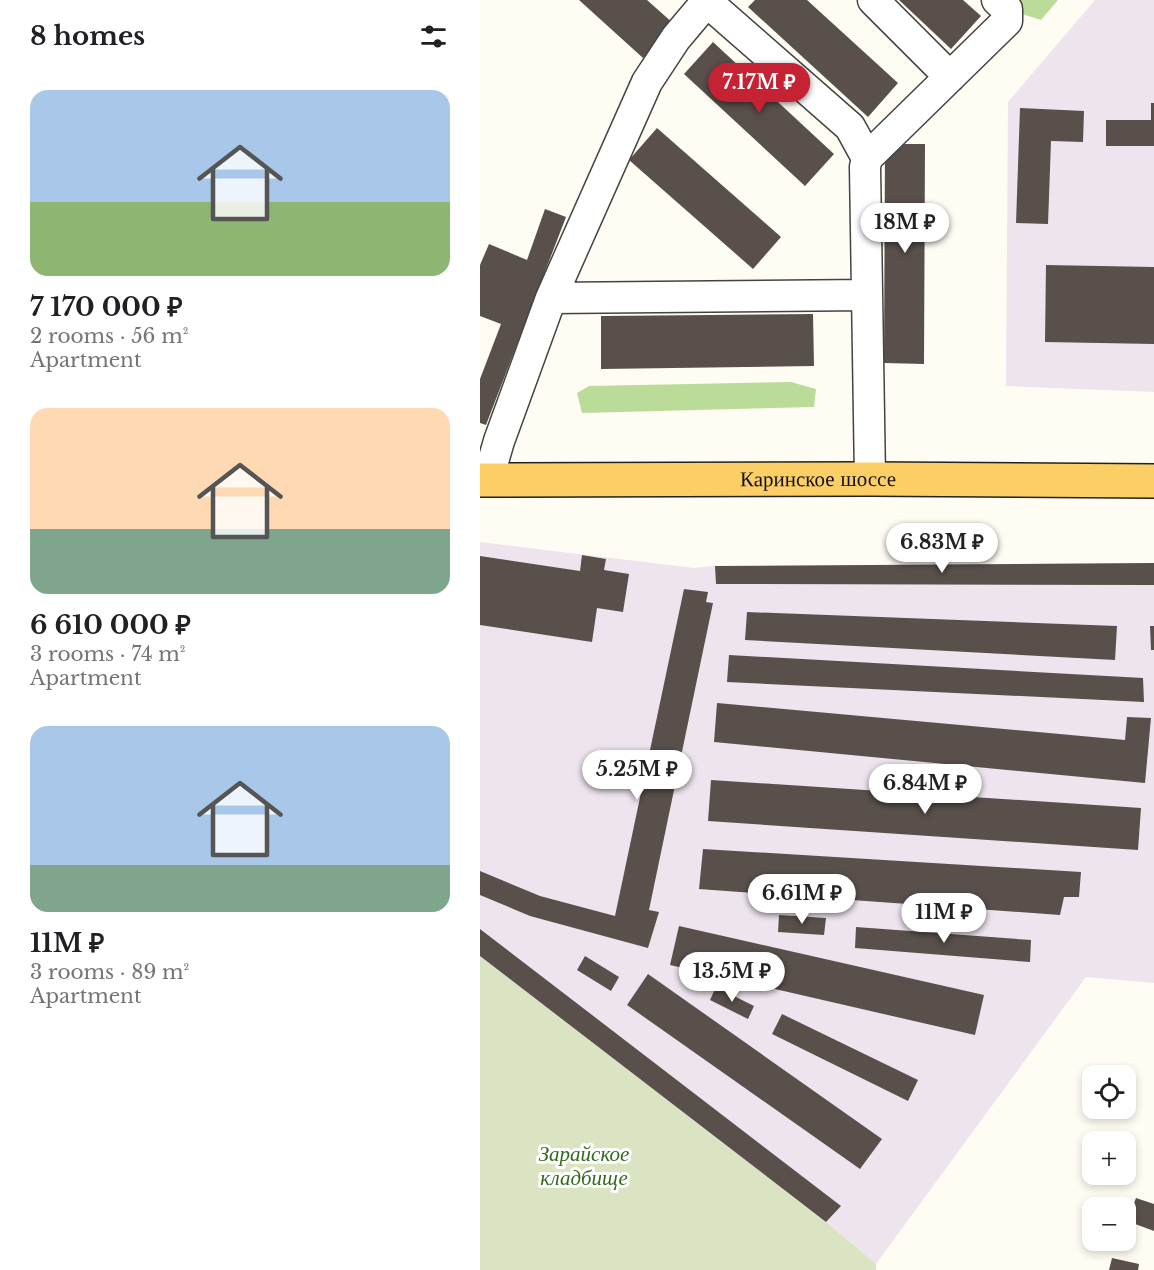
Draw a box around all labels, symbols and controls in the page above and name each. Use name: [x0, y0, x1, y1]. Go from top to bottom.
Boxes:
text: 8 homes: [30, 20, 145, 52]
icon: filters: [417, 20, 450, 53]
pin: 7.17M ₽: [704, 63, 814, 114]
text: 7.17M ₽: [722, 70, 796, 94]
icon: home: [186, 129, 294, 237]
pin: 18M ₽: [863, 203, 947, 254]
text: 18M ₽: [874, 210, 936, 234]
text: 7 170 000 ₽: [30, 291, 183, 323]
text: 2 rooms · 56 m²: [30, 324, 188, 348]
text: Apartment: [30, 348, 141, 372]
icon: home: [186, 447, 294, 555]
street label: Каринское шоссе: [740, 466, 896, 492]
pin: 6.83M ₽: [887, 523, 997, 574]
text: 6.83M ₽: [900, 530, 984, 554]
text: 6 610 000 ₽: [30, 609, 191, 641]
text: 3 rooms · 74 m²: [30, 642, 186, 666]
text: Apartment: [30, 666, 141, 690]
pin: 5.25M ₽: [582, 750, 692, 801]
text: 5.25M ₽: [596, 757, 678, 781]
pin: 6.84M ₽: [870, 764, 980, 815]
icon: home: [186, 765, 294, 873]
text: 6.84M ₽: [883, 771, 967, 795]
pin: 6.61M ₽: [747, 874, 857, 925]
text: 6.61M ₽: [762, 881, 842, 905]
pin: 11M ₽: [902, 893, 986, 944]
text: 11M ₽: [915, 900, 973, 924]
text: 11M ₽: [30, 927, 105, 959]
pin: 13.5M ₽: [677, 952, 787, 1003]
text: 13.5M ₽: [693, 959, 771, 983]
text: 3 rooms · 89 m²: [30, 960, 189, 984]
text: Apartment: [30, 984, 141, 1008]
map controls: [1082, 1065, 1136, 1251]
button: locate: [1082, 1065, 1136, 1119]
button: +: [1082, 1131, 1136, 1185]
park label: Зарайское кладбище: [539, 1141, 629, 1191]
button: −: [1082, 1197, 1136, 1251]

